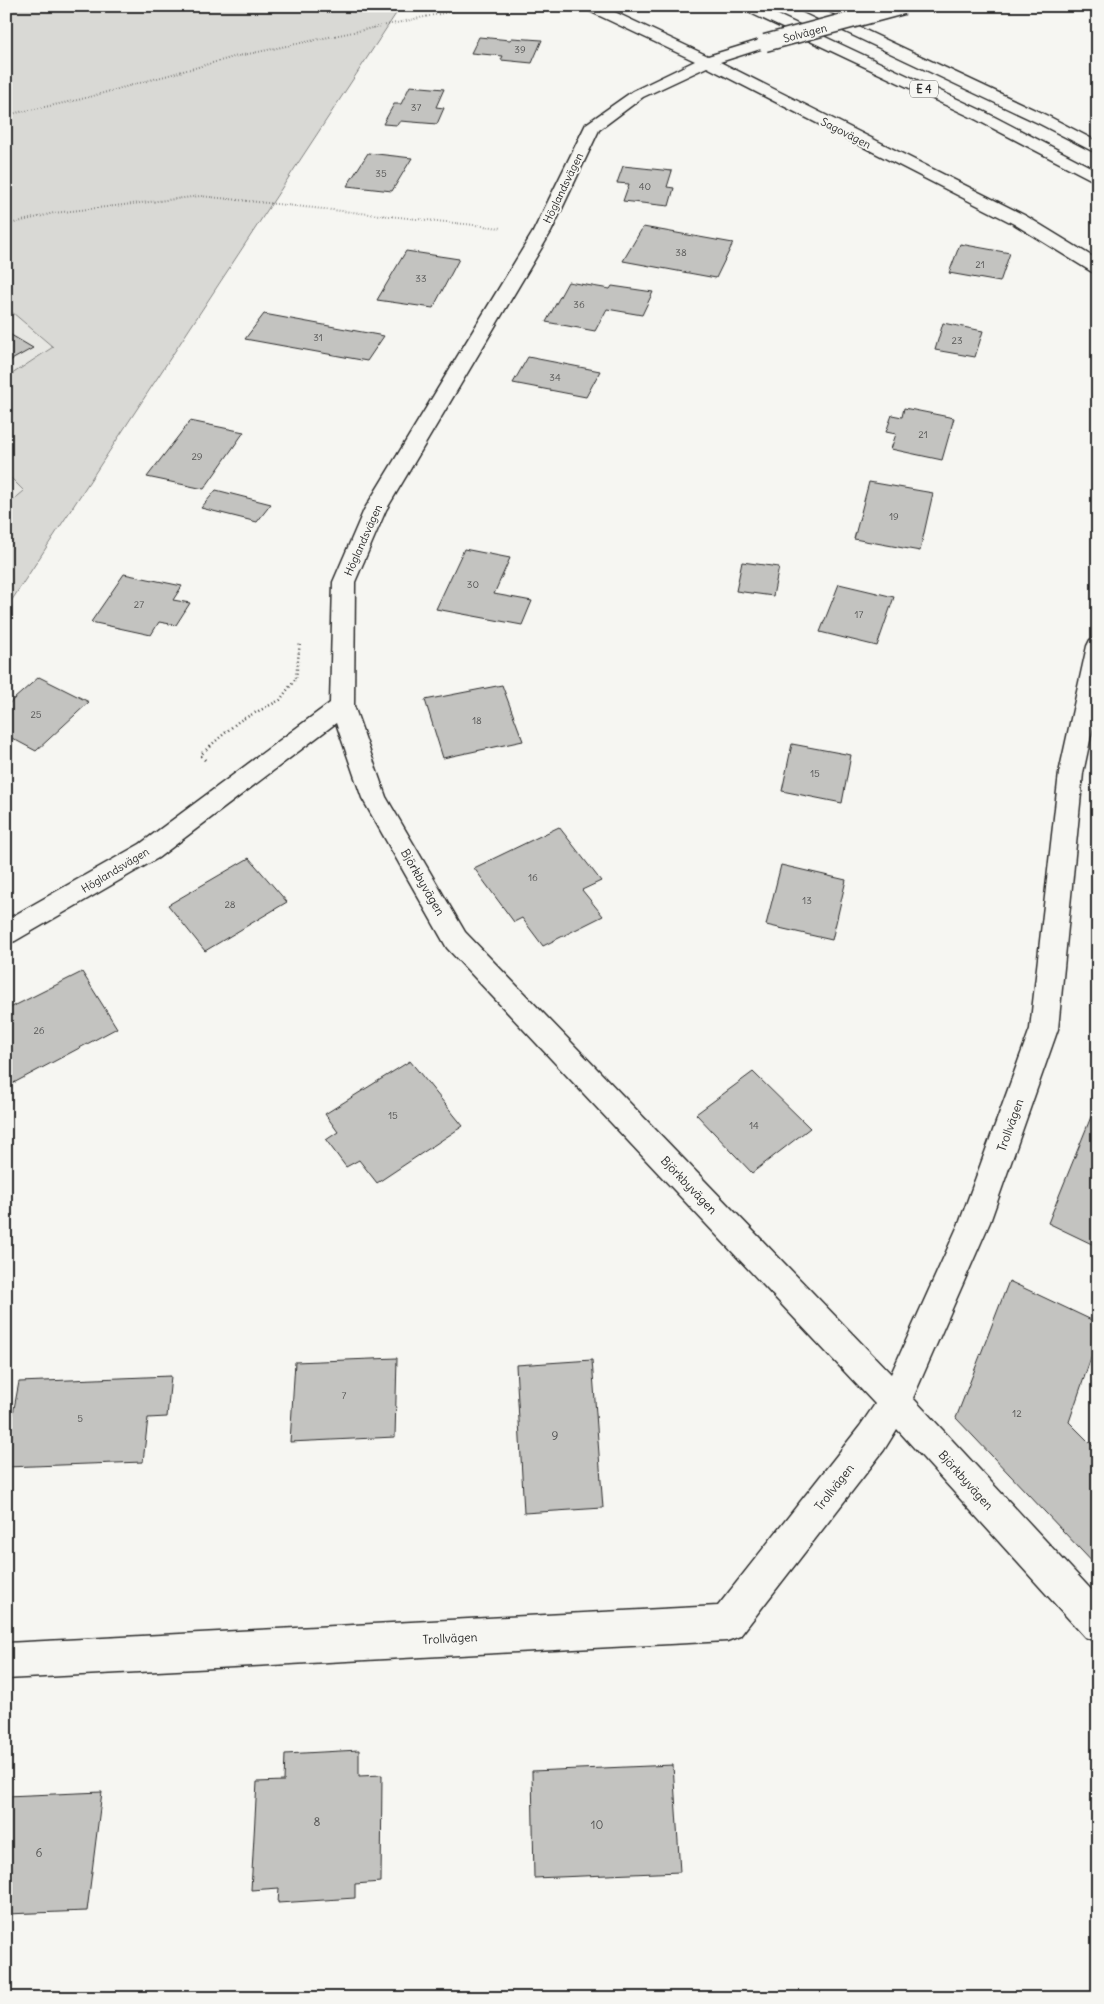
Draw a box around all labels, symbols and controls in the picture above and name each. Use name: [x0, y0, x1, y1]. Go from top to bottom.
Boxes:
street label: Solvägen: [782, 20, 828, 46]
house number: 39: [514, 43, 526, 56]
road number: E 4: [910, 80, 938, 98]
house number: 37: [411, 101, 421, 114]
street label: Sagovägen: [818, 114, 874, 152]
street label: Höglandsvägen: [540, 150, 586, 226]
house number: 35: [375, 167, 387, 180]
house number: 40: [639, 180, 651, 193]
house number: 38: [675, 246, 687, 259]
house number: 21: [975, 258, 985, 271]
house number: 33: [415, 272, 427, 285]
house number: 36: [573, 298, 585, 311]
house number: 31: [313, 331, 323, 344]
house number: 23: [951, 334, 963, 347]
house number: 34: [549, 371, 561, 384]
house number: 21: [918, 428, 928, 441]
house number: 29: [191, 450, 203, 463]
street label: Höglandsvägen: [341, 502, 385, 578]
house number: 19: [889, 510, 899, 523]
house number: 30: [467, 578, 479, 591]
house number: 27: [134, 598, 144, 611]
house number: 17: [855, 608, 864, 621]
house number: 25: [30, 708, 42, 721]
house number: 18: [472, 714, 482, 727]
house number: 15: [810, 767, 820, 780]
street label: Höglandsvägen: [78, 844, 152, 896]
street label: Björkbyvägen: [398, 846, 448, 918]
house number: 16: [528, 871, 538, 884]
house number: 13: [802, 894, 812, 907]
house number: 28: [224, 898, 236, 911]
house number: 26: [33, 1024, 45, 1037]
street label: Trollvägen: [994, 1097, 1026, 1153]
house number: 15: [388, 1109, 398, 1122]
house number: 14: [749, 1119, 759, 1132]
street label: Björkbyvägen: [658, 1153, 720, 1217]
house number: 7: [342, 1389, 347, 1402]
house number: 12: [1012, 1407, 1022, 1420]
house number: 5: [77, 1412, 83, 1425]
house number: 9: [552, 1428, 559, 1443]
street label: Björkbyvägen: [936, 1447, 997, 1513]
street label: Trollvägen: [811, 1461, 857, 1513]
street label: Trollvägen: [422, 1629, 478, 1647]
house number: 8: [314, 1814, 321, 1829]
house number: 10: [591, 1817, 603, 1832]
house number: 6: [36, 1845, 43, 1860]

